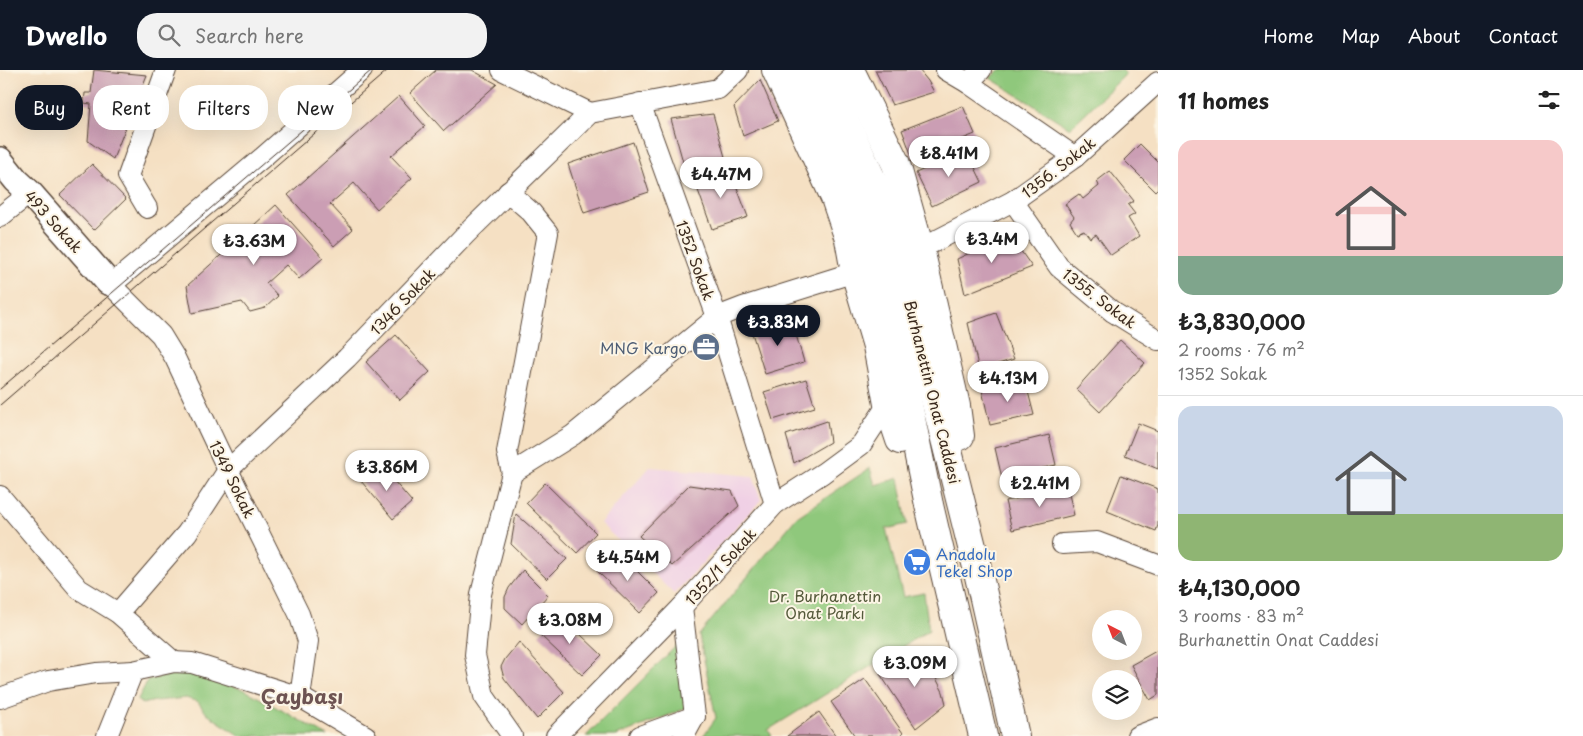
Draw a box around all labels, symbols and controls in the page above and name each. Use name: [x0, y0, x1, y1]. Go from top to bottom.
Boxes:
search box: [137, 13, 487, 58]
text: Dwello: [25, 17, 107, 53]
icon: search: [155, 21, 183, 49]
text: Search here: [195, 21, 304, 49]
text: Home: [1263, 22, 1313, 49]
text: Map: [1341, 22, 1380, 49]
text: About: [1408, 22, 1460, 49]
text: Contact: [1488, 22, 1558, 49]
text: 11 homes: [1178, 84, 1269, 116]
chip: Buy: [15, 85, 83, 130]
chip: Rent: [93, 85, 169, 130]
chip: Filters: [179, 85, 268, 130]
chip: New: [278, 85, 352, 130]
icon: filters: [1535, 86, 1563, 114]
street label: 1356. Sokak: [1016, 131, 1100, 203]
pin: ₺8.41M: [908, 136, 990, 178]
text: ₺8.41M: [920, 140, 978, 164]
pin: ₺4.47M: [680, 156, 762, 199]
text: ₺4.47M: [691, 161, 751, 185]
icon: home: [1326, 173, 1416, 263]
street label: 493 Sokak: [20, 185, 89, 258]
street label: 1352 Sokak: [671, 217, 721, 304]
pin: ₺3.4M: [957, 222, 1027, 264]
pin: ₺3.63M: [213, 224, 295, 266]
text: ₺3.4M: [966, 226, 1018, 250]
text: ₺3.63M: [223, 228, 285, 252]
street label: 1346 Sokak: [364, 262, 440, 340]
street label: 1355. Sokak: [1058, 262, 1142, 334]
street label: Burhanettin Onat Caddesi: [899, 298, 967, 486]
pin: ₺3.83M: [737, 304, 819, 347]
text: ₺3,830,000: [1178, 305, 1305, 337]
text: ₺3.83M: [747, 309, 809, 333]
office icon: MNG Kargo: [691, 332, 721, 362]
place label: MNG Kargo: [600, 336, 687, 359]
text: 2 rooms · 76 m²: [1178, 337, 1305, 361]
pin: ₺4.13M: [967, 360, 1049, 403]
text: 1352 Sokak: [1178, 361, 1267, 385]
text: ₺4.13M: [978, 365, 1038, 389]
street label: 1349 Sokak: [204, 436, 262, 522]
icon: home: [1326, 438, 1416, 528]
pin: ₺3.86M: [346, 450, 428, 492]
text: ₺3.86M: [356, 454, 418, 478]
pin: ₺2.41M: [999, 466, 1081, 508]
text: ₺2.41M: [1010, 470, 1070, 494]
street label: 1352/1 Sokak: [679, 522, 761, 610]
pin: ₺4.54M: [587, 540, 669, 582]
place label: Anadolu Tekel Shop: [936, 542, 1013, 582]
text: ₺4.54M: [597, 544, 659, 568]
supermarket icon: Anadolu Tekel Shop: [902, 547, 932, 577]
text: ₺4,130,000: [1178, 571, 1300, 603]
park label: Dr. Burhanettin Onat Parkı: [769, 584, 881, 624]
pin: ₺3.08M: [529, 602, 611, 645]
text: 3 rooms · 83 m²: [1178, 603, 1304, 627]
text: ₺3.08M: [538, 607, 602, 631]
north arrow: [1092, 610, 1142, 660]
map controls: [1092, 610, 1142, 720]
text: Burhanettin Onat Caddesi: [1178, 627, 1379, 651]
pin: ₺3.09M: [874, 646, 956, 688]
text: ₺3.09M: [883, 650, 947, 674]
button: layers: [1092, 670, 1142, 720]
district label: Çaybaşı: [261, 681, 343, 711]

